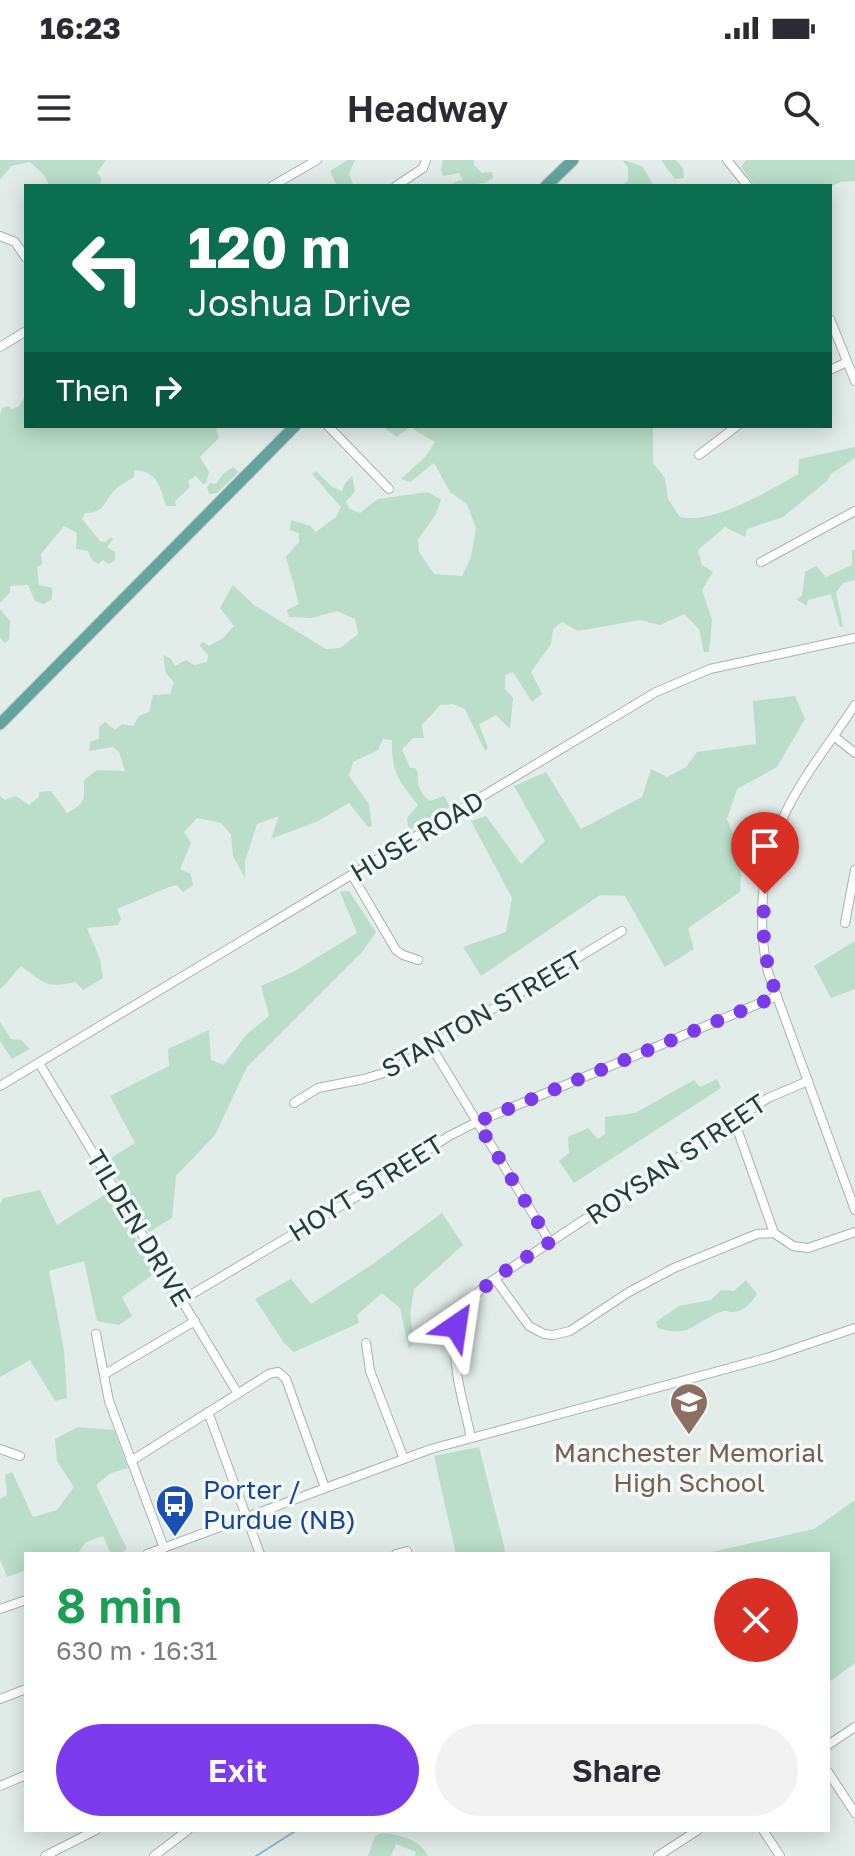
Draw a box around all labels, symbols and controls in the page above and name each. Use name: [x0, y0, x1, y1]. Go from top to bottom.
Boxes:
text: 16:23: [40, 10, 121, 46]
icon: menu: [32, 86, 76, 130]
icon: search: [779, 86, 823, 130]
text: Headway: [347, 87, 508, 130]
text: 120 m: [188, 213, 350, 280]
icon: left: [56, 216, 160, 320]
text: Joshua Drive: [188, 281, 411, 324]
icon: right: [145, 368, 189, 412]
text: Then: [56, 372, 129, 408]
street label: HUSE ROAD: [345, 784, 489, 888]
pin: [731, 812, 799, 894]
icon: arrive: [743, 824, 787, 868]
street label: STANTON STREET: [376, 944, 588, 1084]
street label: ROYSAN STREET: [580, 1087, 772, 1231]
street label: HOYT STREET: [283, 1128, 449, 1248]
street label: TILDEN DRIVE: [80, 1144, 198, 1312]
position arrow: [414, 1284, 498, 1368]
school or university icon: Manchester Memorial High School: [668, 1381, 710, 1436]
place label: Manchester Memorial High School: [554, 1437, 824, 1498]
place label: Porter / Purdue (NB): [203, 1474, 356, 1535]
bus stop icon: Porter / Purdue (NB): [154, 1483, 196, 1538]
text: 8 min: [56, 1576, 182, 1634]
button: close: [714, 1578, 798, 1662]
text: 630 m · 16:31: [56, 1635, 217, 1666]
button: Exit: [56, 1724, 419, 1816]
button: Share: [435, 1724, 798, 1816]

